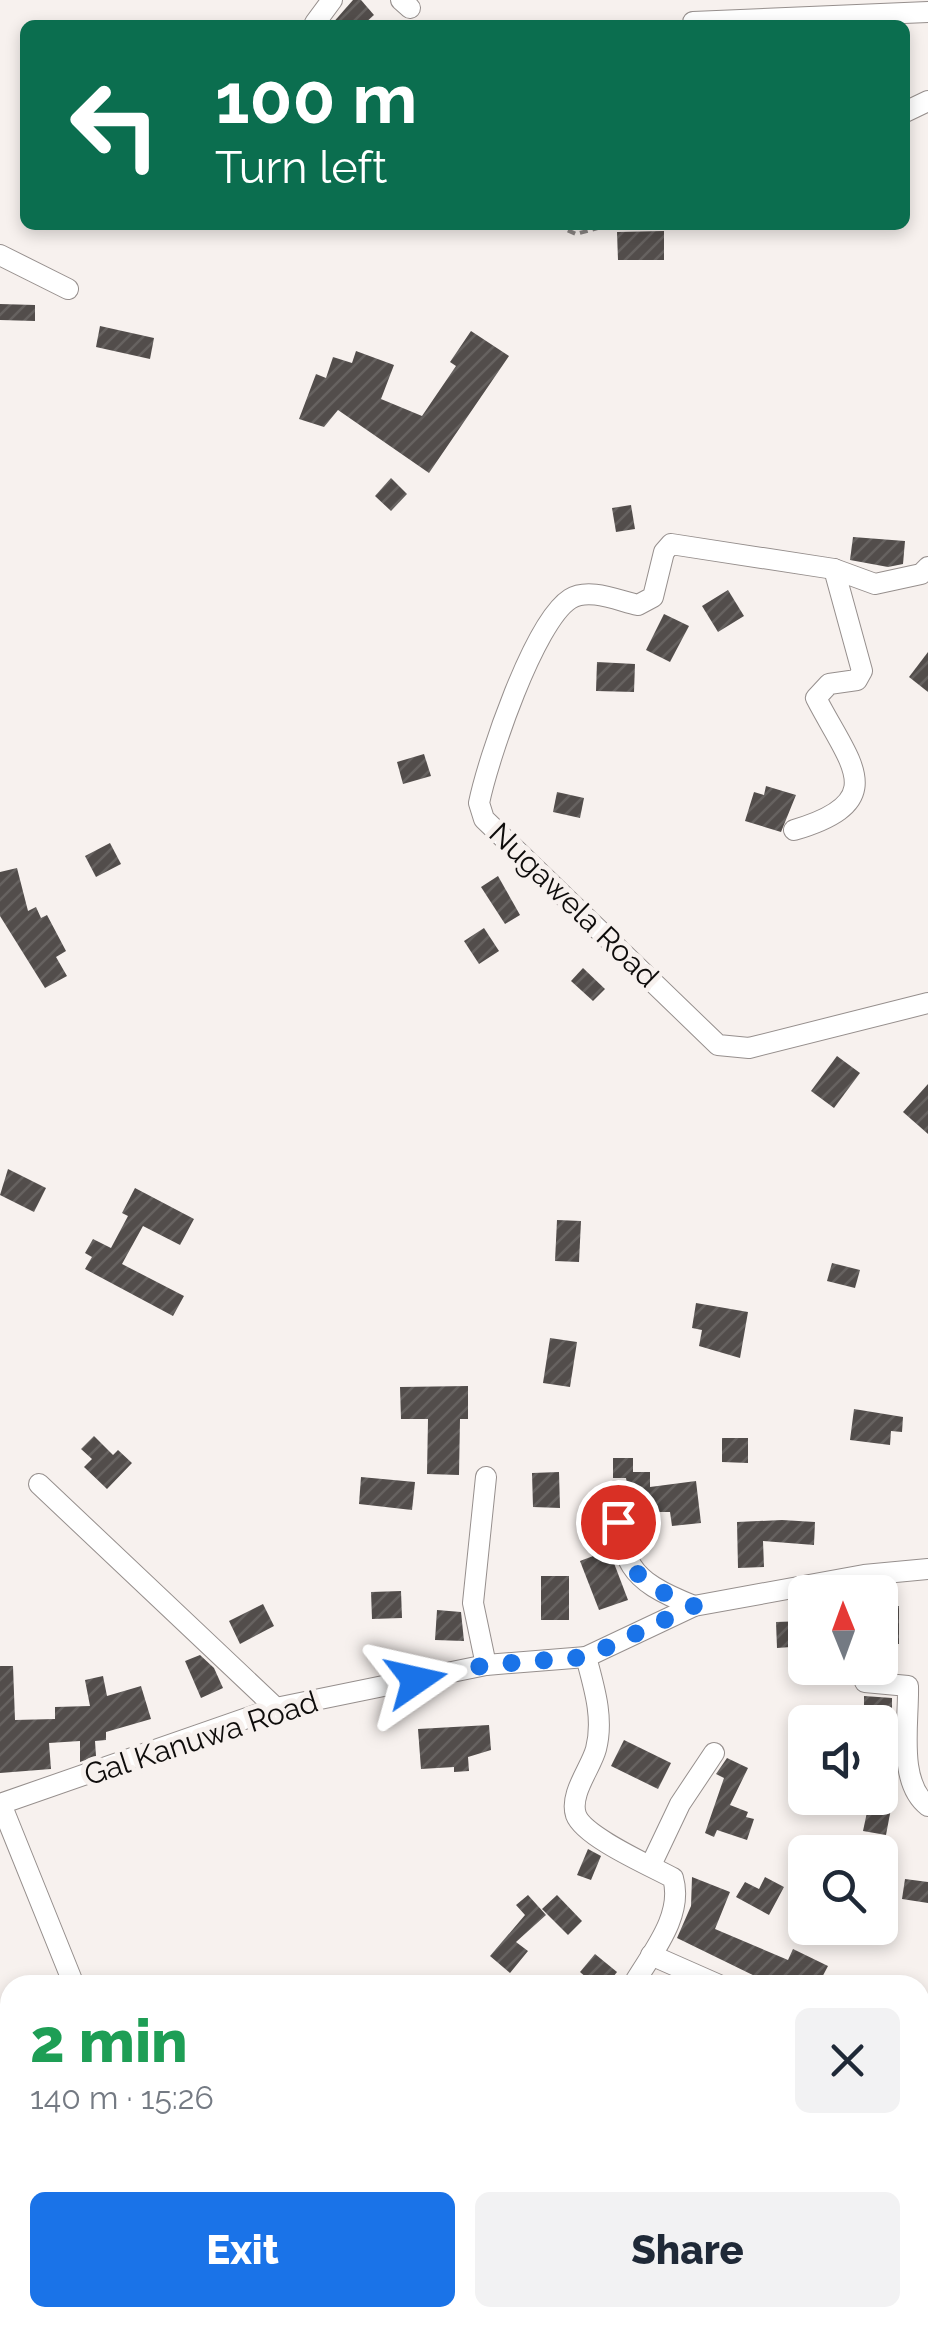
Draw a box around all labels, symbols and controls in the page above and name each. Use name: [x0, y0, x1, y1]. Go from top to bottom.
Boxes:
text: 100 m: [215, 57, 418, 139]
icon: left: [50, 60, 180, 190]
text: Turn left: [215, 141, 387, 194]
street label: Nugawela Road: [482, 816, 666, 994]
pin: [576, 1480, 661, 1565]
icon: arrive: [591, 1495, 646, 1550]
north arrow: [788, 1575, 898, 1685]
map controls: [788, 1575, 898, 1945]
position arrow: [364, 1628, 468, 1732]
street label: Gal Kanuwa Road: [80, 1684, 322, 1792]
button: sound: [788, 1705, 898, 1815]
button: search: [788, 1835, 898, 1945]
text: 2 min: [30, 2006, 188, 2076]
button: close: [795, 2008, 900, 2113]
text: 140 m · 15:26: [30, 2079, 214, 2116]
button: Exit: [30, 2192, 455, 2307]
button: Share: [475, 2192, 900, 2307]

